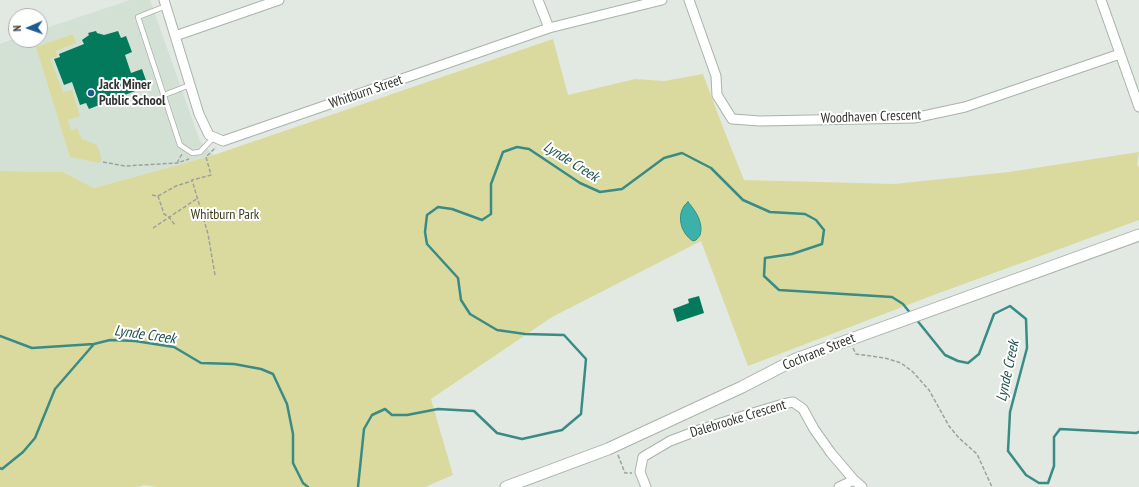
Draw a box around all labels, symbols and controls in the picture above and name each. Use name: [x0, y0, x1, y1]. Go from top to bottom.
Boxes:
north arrow: [8, 8, 48, 48]
text: N: [10, 25, 24, 32]
street label: Whitburn Street: [327, 72, 405, 112]
place label: Jack Miner Public School: [99, 77, 165, 110]
marker: Jack Miner Public School: [86, 88, 96, 98]
street label: Woodhaven Crescent: [821, 107, 921, 127]
water label: Lynde Creek: [540, 138, 602, 186]
park label: Whitburn Park: [191, 207, 259, 223]
water label: Lynde Creek: [113, 322, 177, 348]
street label: Cochrane Street: [780, 330, 858, 374]
water label: Lynde Creek: [993, 339, 1023, 403]
street label: Dalebrooke Crescent: [688, 396, 788, 442]

